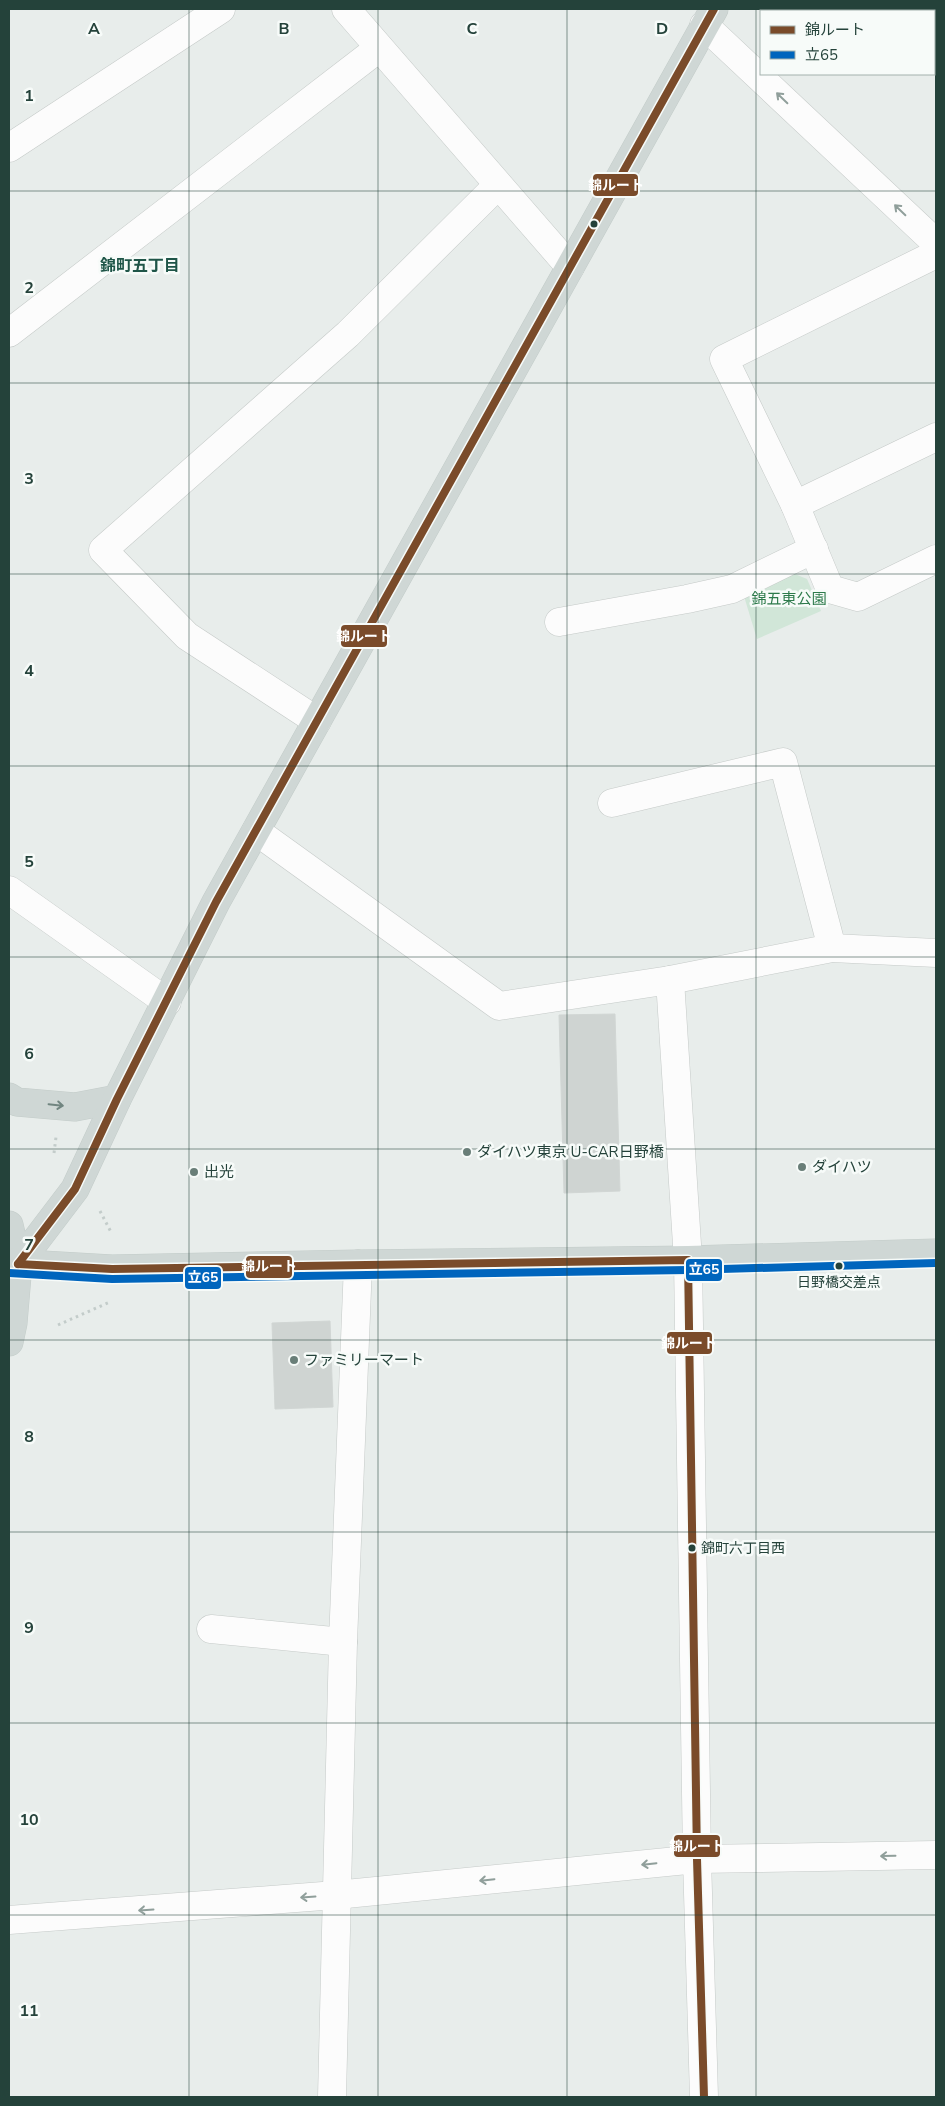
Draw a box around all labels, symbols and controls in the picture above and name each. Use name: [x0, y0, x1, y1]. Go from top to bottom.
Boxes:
legend: [760, 10, 935, 75]
text: A: [88, 18, 100, 40]
text: B: [278, 18, 290, 40]
text: C: [467, 18, 478, 40]
text: D: [656, 18, 668, 40]
text: 錦ルート: [805, 20, 865, 40]
text: 立65: [805, 45, 838, 65]
text: 1: [24, 85, 34, 107]
one-way arrow: [776, 92, 789, 104]
line badge: 錦ルート: [592, 173, 639, 197]
text: 錦ルート: [588, 176, 644, 195]
one-way arrow: [894, 204, 907, 216]
unlabelled marker: [589, 219, 599, 229]
district label: 錦町五丁目: [100, 255, 180, 277]
text: 2: [24, 277, 34, 299]
text: 3: [24, 468, 34, 490]
park label: 錦五東公園: [751, 589, 827, 609]
line badge: 錦ルート: [340, 624, 388, 648]
text: 錦ルート: [336, 627, 392, 646]
text: 4: [24, 660, 34, 682]
text: 5: [24, 851, 34, 873]
text: 6: [24, 1043, 34, 1065]
one-way arrow: [48, 1101, 64, 1110]
place label: ダイハツ東京 U-CAR日野橋: [477, 1142, 664, 1162]
marker: ダイハツ東京 U-CAR日野橋: [461, 1146, 473, 1158]
place label: ダイハツ: [812, 1157, 872, 1177]
marker: ダイハツ: [796, 1161, 808, 1173]
place label: 出光: [204, 1162, 234, 1182]
marker: 出光: [188, 1166, 200, 1178]
text: 7: [24, 1234, 34, 1256]
line badge: 錦ルート: [245, 1255, 293, 1279]
text: 錦ルート: [241, 1257, 297, 1276]
line badge: 立65: [685, 1258, 723, 1282]
text: 立65: [689, 1260, 719, 1279]
marker: 日野橋交差点: [834, 1261, 844, 1271]
line badge: 立65: [184, 1266, 222, 1290]
text: 立65: [188, 1268, 218, 1287]
place label: 日野橋交差点: [797, 1273, 881, 1292]
line badge: 錦ルート: [666, 1331, 713, 1355]
text: 錦ルート: [661, 1334, 717, 1353]
place label: ファミリーマート: [304, 1350, 424, 1370]
marker: ファミリーマート: [288, 1354, 300, 1366]
text: 8: [24, 1426, 34, 1448]
place label: 錦町六丁目西: [701, 1539, 785, 1558]
marker: 錦町六丁目西: [687, 1543, 697, 1553]
text: 9: [24, 1617, 34, 1639]
text: 10: [19, 1809, 39, 1831]
line badge: 錦ルート: [673, 1834, 721, 1858]
text: 錦ルート: [669, 1837, 725, 1856]
one-way arrow: [880, 1851, 896, 1861]
one-way arrow: [641, 1859, 657, 1869]
one-way arrow: [480, 1875, 496, 1885]
one-way arrow: [300, 1893, 316, 1902]
one-way arrow: [138, 1905, 154, 1914]
text: 11: [19, 2000, 39, 2022]

